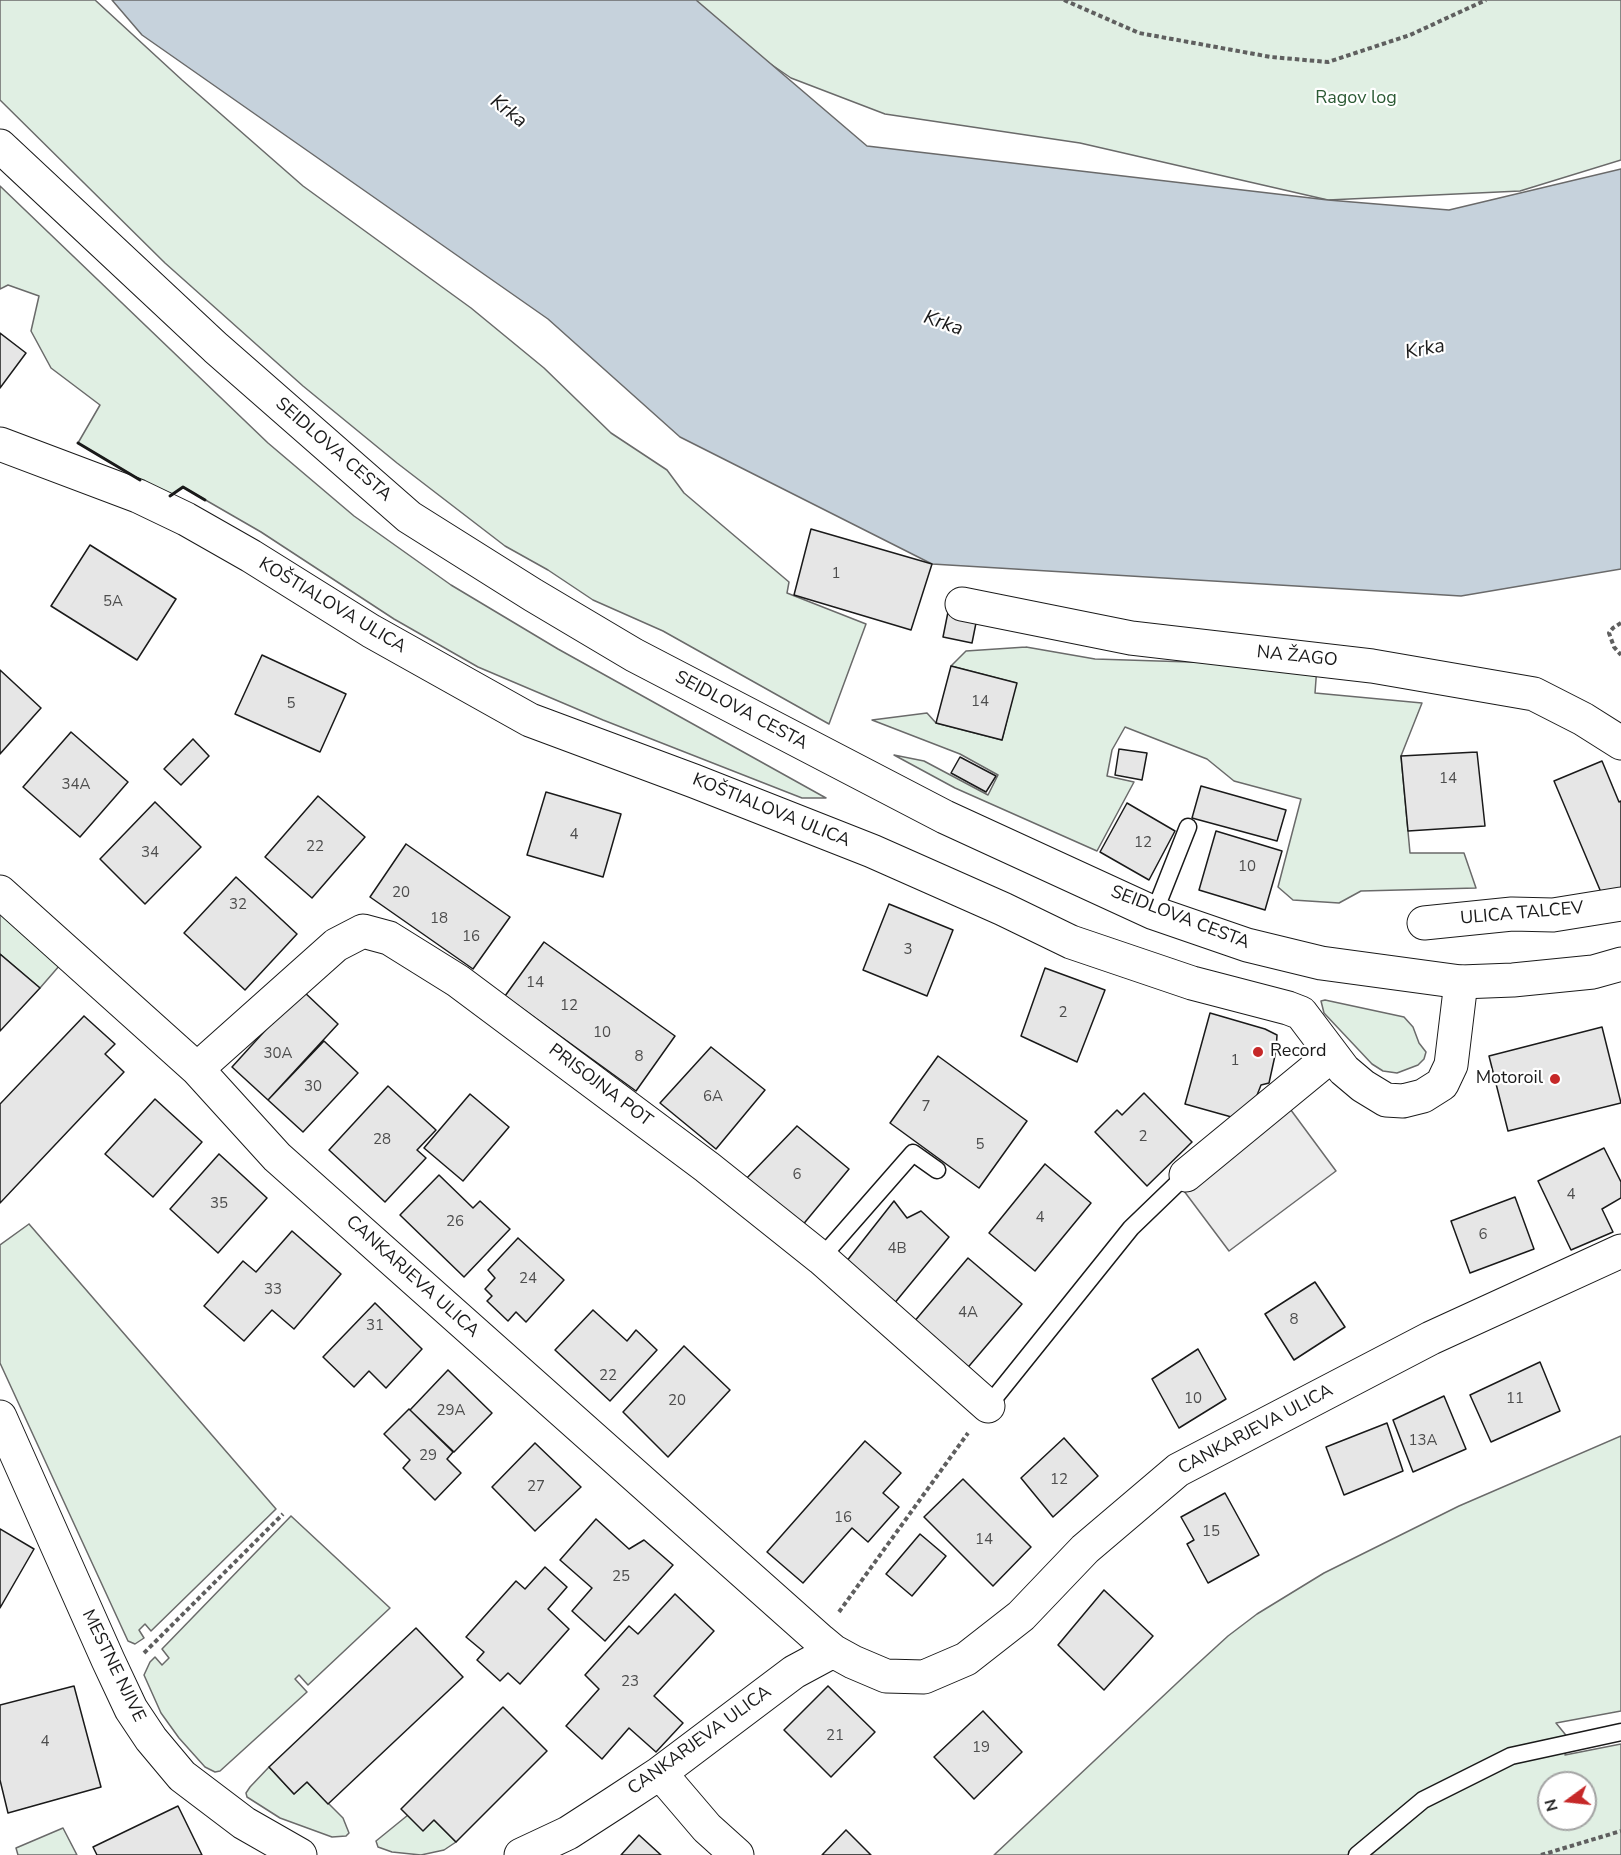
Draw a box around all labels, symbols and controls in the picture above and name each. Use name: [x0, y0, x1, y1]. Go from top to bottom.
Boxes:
park label: Ragov log: [1315, 88, 1397, 110]
water label: Krka: [485, 90, 531, 134]
water label: Krka: [920, 306, 966, 342]
water label: Krka: [1403, 334, 1447, 366]
street label: SEIDLOVA CESTA: [270, 394, 396, 506]
street label: KOŠTIALOVA ULICA: [254, 553, 410, 659]
house number: 1: [832, 565, 840, 583]
house number: 5A: [103, 593, 123, 611]
street label: NA ŽAGO: [1255, 642, 1339, 672]
street label: SEIDLOVA CESTA: [671, 667, 811, 755]
house number: 14: [971, 693, 989, 711]
house number: 5: [287, 695, 295, 713]
street label: KOŠTIALOVA ULICA: [689, 770, 853, 852]
house number: 14: [1439, 770, 1457, 788]
house number: 34A: [62, 776, 90, 794]
house number: 4: [570, 826, 578, 844]
house number: 12: [1134, 834, 1152, 852]
house number: 22: [306, 838, 324, 856]
house number: 34: [141, 844, 159, 862]
house number: 10: [1238, 858, 1256, 876]
street label: SEIDLOVA CESTA: [1107, 882, 1253, 954]
house number: 20: [392, 884, 410, 902]
house number: 32: [229, 896, 247, 914]
street label: ULICA TALCEV: [1459, 898, 1585, 930]
house number: 18: [430, 910, 448, 928]
house number: 16: [462, 928, 480, 946]
house number: 3: [904, 941, 912, 959]
house number: 14: [526, 974, 544, 992]
house number: 12: [560, 997, 578, 1015]
house number: 2: [1059, 1004, 1067, 1022]
house number: 10: [593, 1024, 611, 1042]
street label: PRISOJNA POT: [544, 1040, 656, 1132]
place label: Record: [1270, 1041, 1326, 1063]
house number: 30A: [264, 1045, 292, 1063]
marker: Record: [1251, 1045, 1265, 1059]
house number: 8: [635, 1048, 643, 1066]
house number: 1: [1231, 1052, 1239, 1070]
place label: Motoroil: [1476, 1068, 1543, 1090]
marker: Motoroil: [1548, 1072, 1562, 1086]
house number: 30: [304, 1078, 322, 1096]
house number: 6A: [703, 1088, 723, 1106]
house number: 7: [922, 1098, 930, 1116]
house number: 2: [1139, 1128, 1147, 1146]
house number: 28: [373, 1131, 391, 1149]
house number: 5: [976, 1136, 984, 1154]
house number: 6: [793, 1166, 801, 1184]
house number: 4: [1567, 1186, 1575, 1204]
house number: 35: [210, 1195, 228, 1213]
house number: 4: [1036, 1209, 1044, 1227]
street label: CANKARJEVA ULICA: [341, 1211, 483, 1343]
house number: 26: [446, 1213, 464, 1231]
house number: 6: [1479, 1226, 1487, 1244]
house number: 4B: [887, 1240, 907, 1258]
house number: 24: [519, 1270, 537, 1288]
house number: 33: [264, 1281, 282, 1299]
house number: 4A: [958, 1304, 978, 1322]
house number: 8: [1290, 1311, 1298, 1329]
house number: 31: [366, 1317, 384, 1335]
house number: 22: [599, 1367, 617, 1385]
street label: CANKARJEVA ULICA: [1175, 1380, 1337, 1480]
house number: 10: [1184, 1390, 1202, 1408]
house number: 11: [1506, 1390, 1524, 1408]
house number: 20: [668, 1392, 686, 1410]
house number: 29A: [437, 1402, 465, 1420]
house number: 13A: [1409, 1432, 1437, 1450]
house number: 29: [419, 1447, 437, 1465]
house number: 12: [1050, 1471, 1068, 1489]
house number: 27: [527, 1478, 545, 1496]
house number: 16: [834, 1509, 852, 1527]
house number: 15: [1202, 1523, 1220, 1541]
house number: 14: [975, 1531, 993, 1549]
house number: 25: [612, 1568, 630, 1586]
street label: MESTNE NJIVE: [76, 1606, 150, 1726]
house number: 23: [621, 1673, 639, 1691]
street label: CANKARJEVA ULICA: [624, 1682, 776, 1800]
house number: 21: [826, 1727, 844, 1745]
house number: 4: [41, 1733, 49, 1751]
house number: 19: [972, 1739, 990, 1757]
north arrow: [1537, 1771, 1597, 1831]
text: N: [1539, 1797, 1564, 1814]

